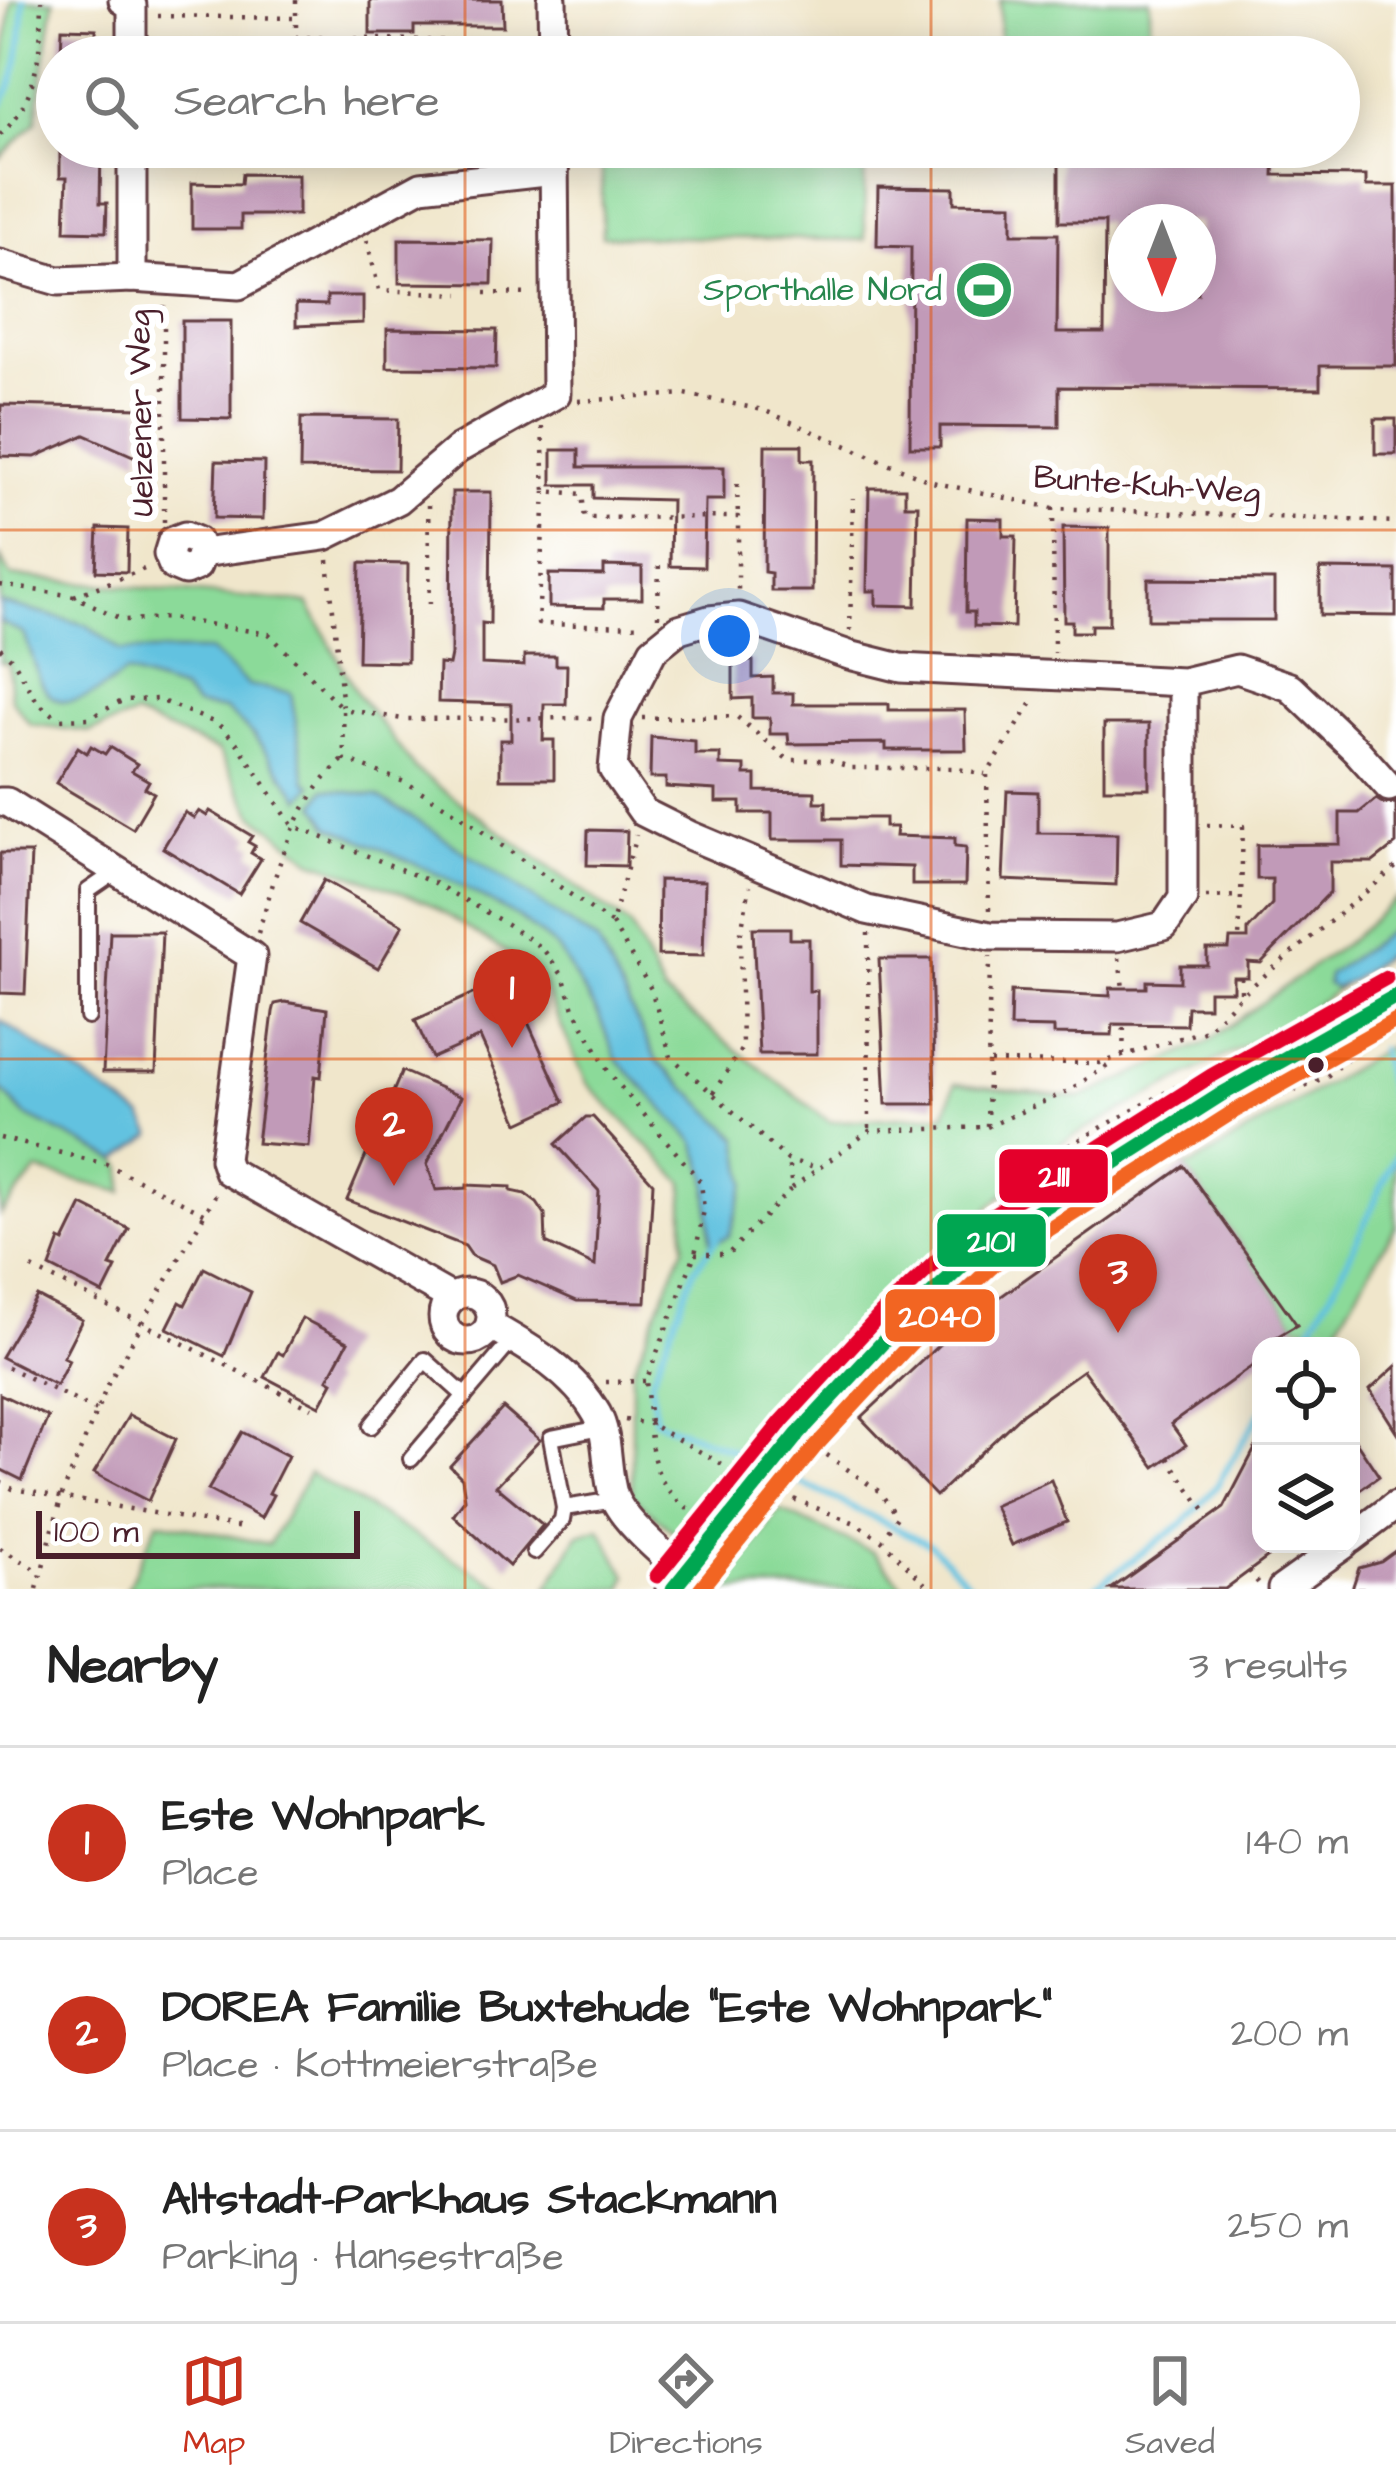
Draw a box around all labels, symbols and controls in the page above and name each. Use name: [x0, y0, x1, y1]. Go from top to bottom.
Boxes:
search box: [36, 36, 1360, 168]
icon: search: [78, 69, 144, 135]
text: Search here: [174, 71, 440, 133]
north arrow: [1108, 204, 1216, 312]
sports icon: Sporthalle Nord: [953, 259, 1015, 321]
place label: Sporthalle Nord: [703, 267, 942, 313]
street label: Uelzener Weg: [116, 309, 168, 517]
street label: Bunte-Kuh-Weg: [1032, 454, 1262, 518]
your location: [699, 606, 759, 666]
pin: 1: [473, 949, 551, 1048]
unlabelled marker: [1305, 1054, 1327, 1076]
pin: 2: [355, 1087, 433, 1186]
line badge: 2111: [997, 1147, 1110, 1205]
text: 2111: [1037, 1154, 1071, 1200]
line badge: 2101: [935, 1212, 1048, 1269]
text: 2101: [966, 1219, 1016, 1265]
pin: 3: [1079, 1234, 1157, 1333]
line badge: 2040: [883, 1287, 997, 1344]
text: 2040: [898, 1294, 982, 1340]
map controls: [1252, 1337, 1360, 1553]
button: locate: [1252, 1337, 1360, 1445]
button: layers: [1252, 1445, 1360, 1553]
scale bar: [36, 1505, 360, 1558]
text: 100 m: [54, 1509, 139, 1555]
text: Nearby: [48, 1632, 218, 1703]
text: 3 results: [1189, 1640, 1348, 1694]
text: Este Wohnpark: [162, 1785, 485, 1847]
text: 1: [85, 1816, 90, 1870]
text: 140 m: [1246, 1816, 1348, 1870]
text: Place: [162, 1847, 259, 1901]
text: DOREA Familie Buxtehude "Este Wohnpark": [162, 1977, 1052, 2039]
text: 2: [76, 2008, 98, 2062]
text: 200 m: [1231, 2008, 1348, 2062]
text: Place · Kottmeierstraße: [162, 2039, 598, 2093]
text: Altstadt-Parkhaus Stackmann: [162, 2169, 777, 2231]
text: 3: [77, 2200, 97, 2254]
text: 250 m: [1227, 2200, 1348, 2254]
text: Parking · Hansestraße: [162, 2231, 564, 2285]
tab: Map: [181, 2348, 247, 2466]
tab: Directions: [609, 2348, 763, 2466]
tab: Saved: [1125, 2348, 1215, 2466]

